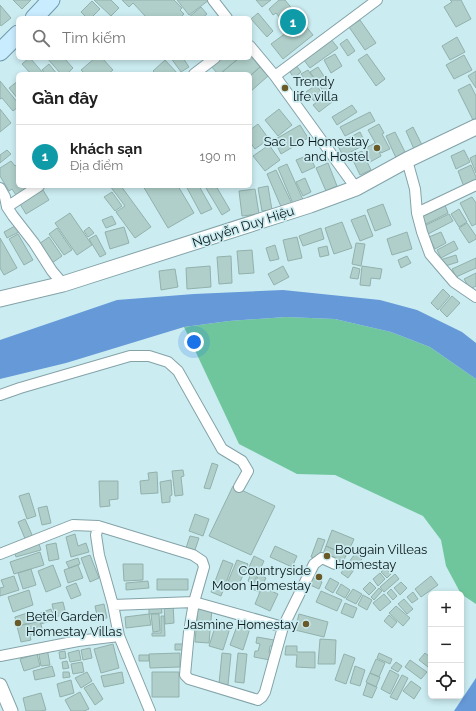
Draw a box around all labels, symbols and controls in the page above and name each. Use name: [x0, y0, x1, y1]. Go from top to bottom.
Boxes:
pin: 1: [280, 7, 306, 37]
search box: [16, 16, 252, 60]
icon: search: [30, 27, 52, 49]
text: Tìm kiếm: [62, 29, 126, 47]
place label: Trendy life villa: [293, 74, 338, 104]
marker: Trendy life villa: [280, 83, 290, 93]
text: Gần đây: [32, 88, 98, 108]
place label: Sac Lo Homestay and Hostel: [264, 134, 369, 164]
text: khách sạn: [70, 140, 142, 158]
marker: Sac Lo Homestay and Hostel: [372, 143, 382, 153]
text: 1: [42, 149, 48, 164]
text: 190 m: [200, 149, 236, 164]
text: Địa điểm: [70, 158, 123, 173]
street label: Nguyễn Duy Hiệu: [190, 203, 296, 250]
your location: [184, 332, 204, 352]
place label: Bougain Villeas Homestay: [335, 542, 427, 572]
marker: Bougain Villeas Homestay: [322, 551, 332, 561]
place label: Countryside Moon Homestay: [212, 563, 311, 593]
marker: Countryside Moon Homestay: [314, 572, 324, 582]
map controls: [428, 591, 464, 699]
button: +: [428, 591, 464, 627]
place label: Betel Garden Homestay Villas: [26, 609, 122, 639]
place label: Jasmine Homestay: [184, 617, 298, 632]
marker: Betel Garden Homestay Villas: [13, 618, 23, 628]
marker: Jasmine Homestay: [301, 619, 311, 629]
button: −: [428, 627, 464, 663]
button: locate: [428, 663, 464, 699]

